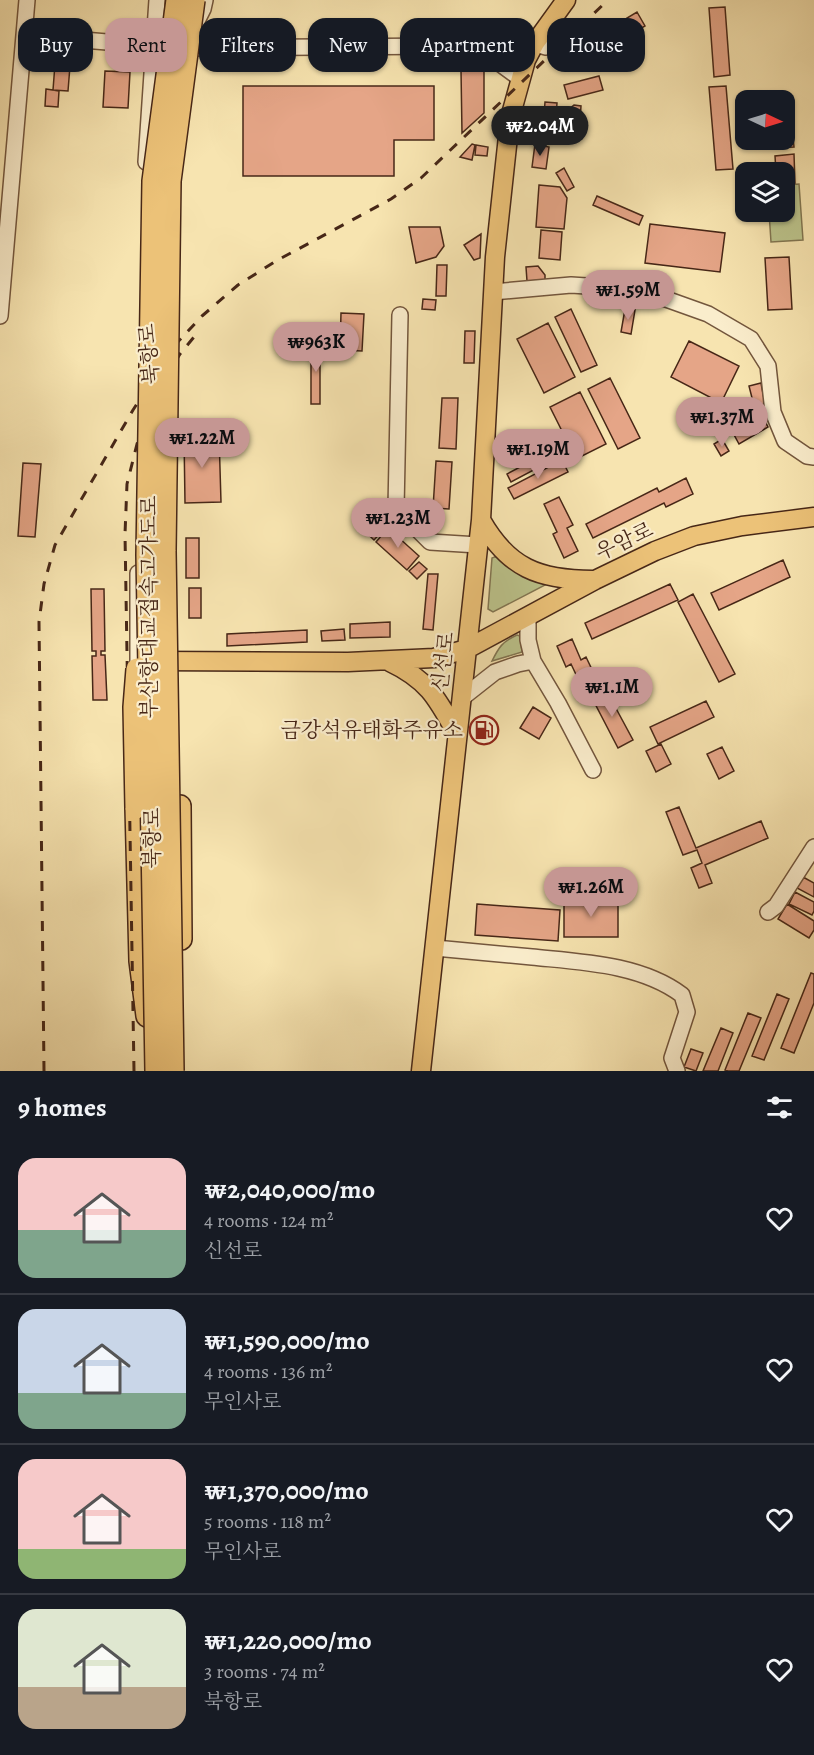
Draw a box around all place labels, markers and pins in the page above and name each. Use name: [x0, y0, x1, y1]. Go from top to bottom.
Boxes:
pin: ₩2.04M: [491, 106, 589, 157]
pin: ₩1.59M: [579, 270, 677, 321]
pin: ₩963K: [274, 322, 358, 373]
pin: ₩1.37M: [673, 397, 771, 448]
pin: ₩1.22M: [153, 418, 251, 469]
pin: ₩1.19M: [489, 429, 587, 480]
pin: ₩1.23M: [349, 498, 447, 549]
pin: ₩1.1M: [570, 667, 654, 718]
fuel station icon: 금강석유태화주유소: [468, 714, 500, 746]
place label: 금강석유태화주유소: [280, 716, 463, 744]
pin: ₩1.26M: [542, 867, 640, 918]

